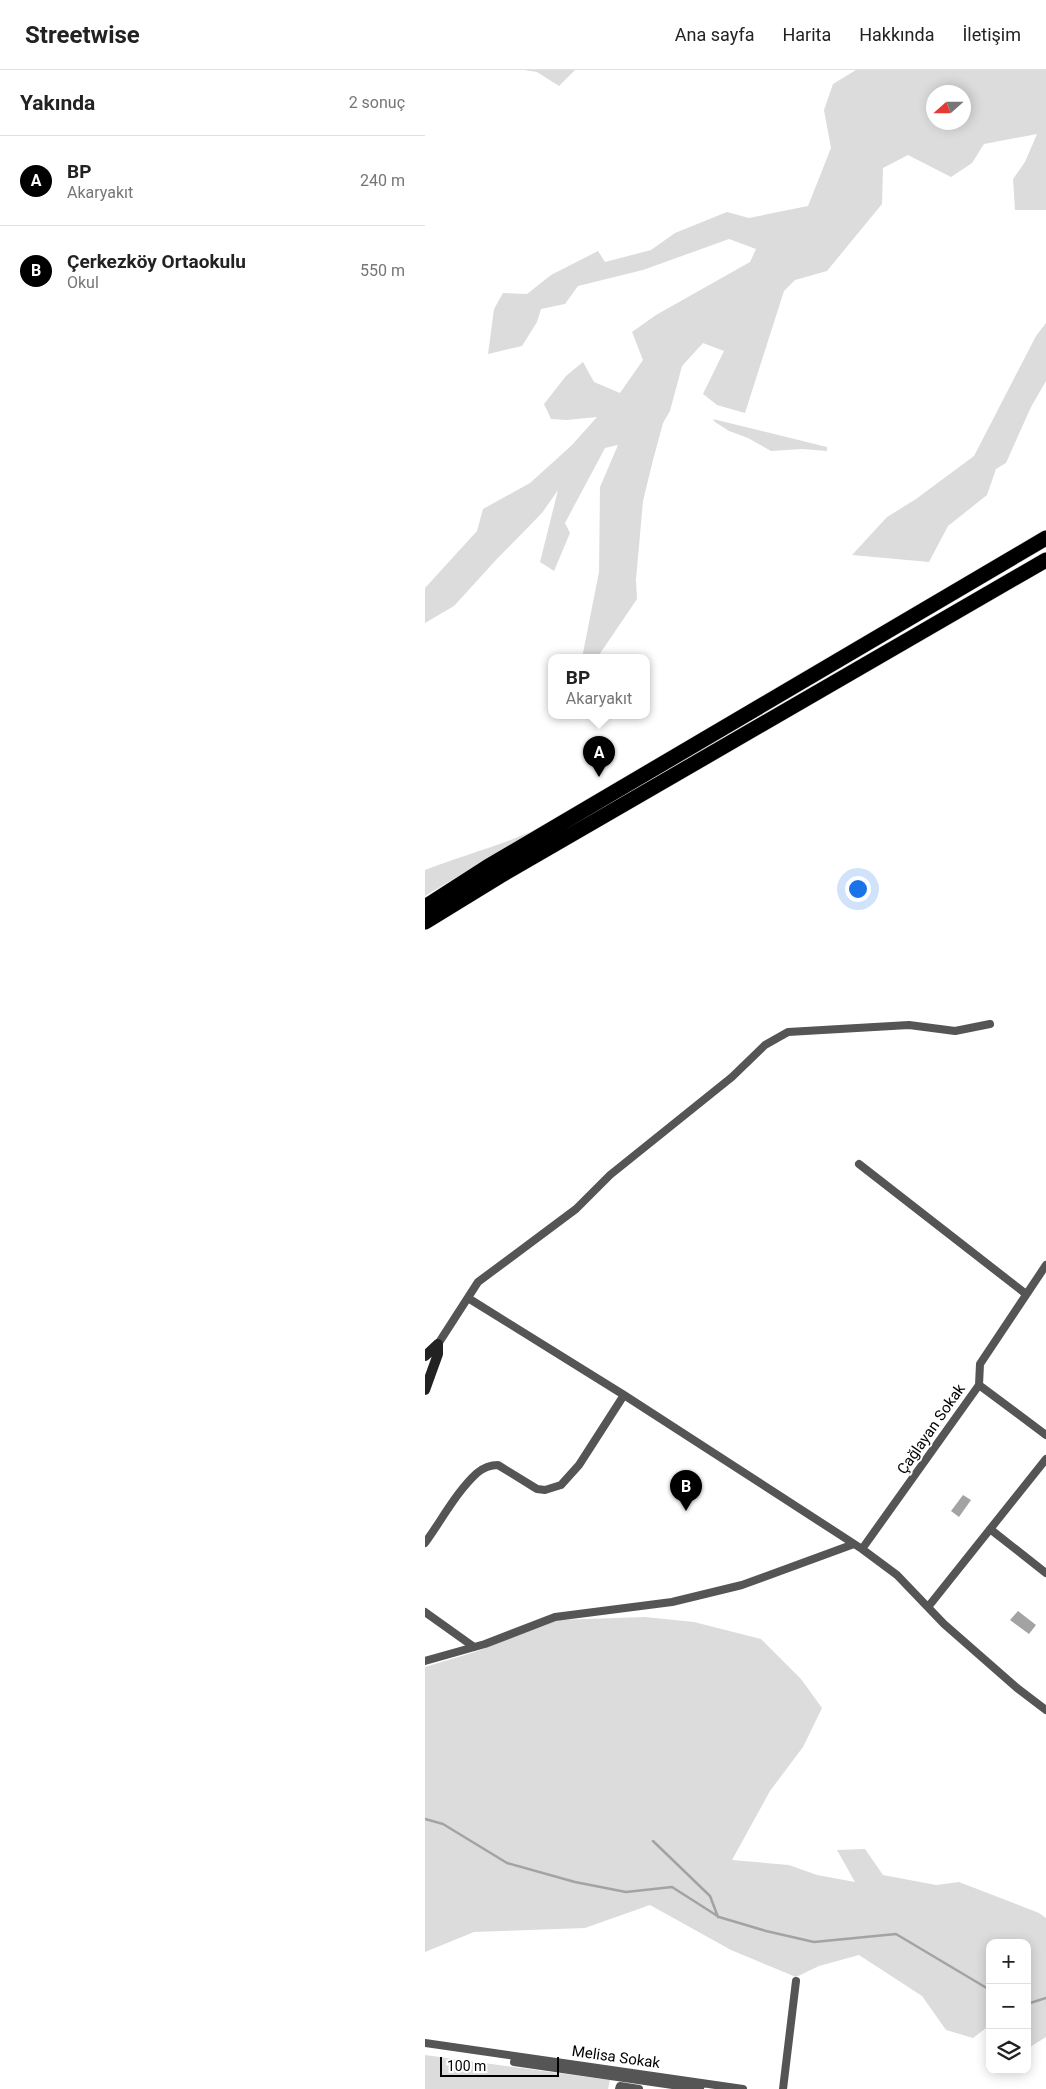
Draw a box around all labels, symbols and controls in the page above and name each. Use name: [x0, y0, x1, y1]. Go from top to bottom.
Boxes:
text: Streetwise: [25, 21, 140, 49]
text: Ana sayfa: [675, 24, 754, 45]
text: Harita: [782, 24, 831, 45]
text: Hakkında: [859, 24, 934, 45]
text: İletişim: [962, 24, 1021, 45]
north arrow: [926, 85, 971, 130]
text: Yakında: [20, 91, 95, 115]
text: 2 sonuç: [349, 93, 405, 112]
text: BP: [67, 160, 91, 183]
text: A: [31, 171, 41, 190]
text: 240 m: [360, 171, 405, 190]
text: Akaryakıt: [67, 183, 133, 202]
text: Çerkezköy Ortaokulu: [67, 250, 246, 273]
text: B: [31, 261, 41, 280]
text: 550 m: [360, 261, 405, 280]
text: Okul: [67, 273, 99, 292]
popup: [548, 654, 650, 719]
text: BP: [566, 666, 590, 689]
text: Akaryakıt: [566, 689, 632, 708]
pin: A: [583, 736, 615, 777]
your location: [845, 876, 871, 902]
street label: Çağlayan Sokak: [893, 1380, 969, 1478]
pin: B: [670, 1470, 702, 1511]
map controls: [986, 1939, 1031, 2074]
button: +: [986, 1939, 1031, 1984]
button: −: [986, 1984, 1031, 2029]
button: layers: [986, 2029, 1031, 2074]
street label: Melisa Sokak: [571, 2042, 662, 2072]
scale bar: [440, 2054, 559, 2077]
text: 100 m: [447, 2058, 486, 2074]

